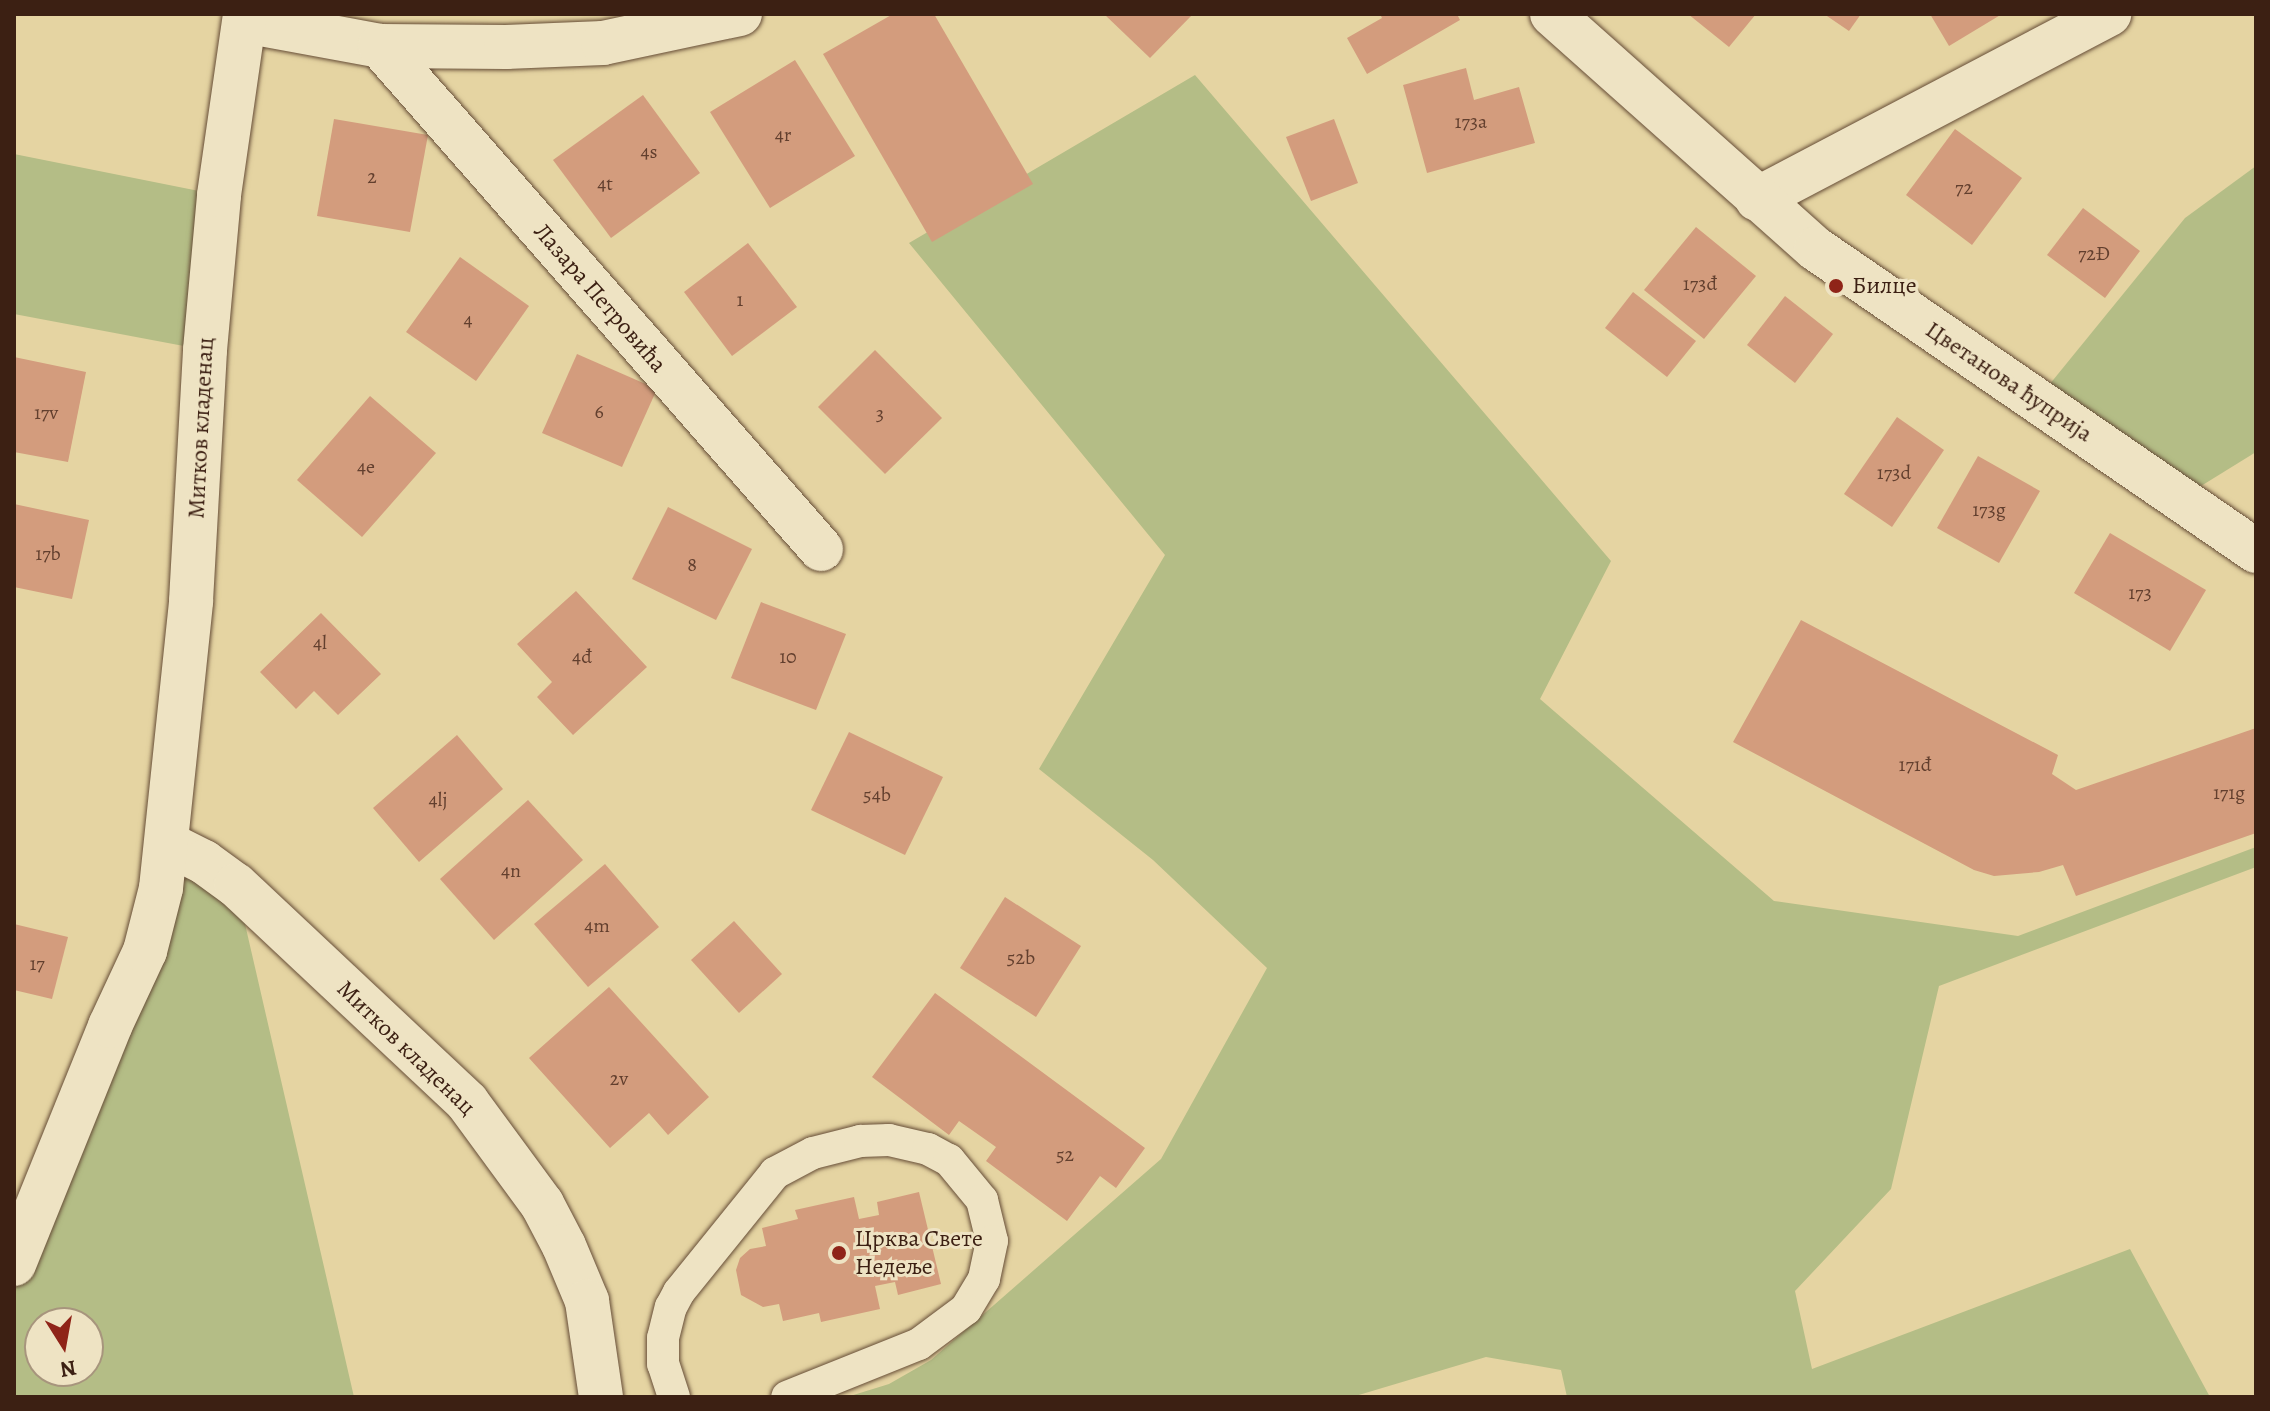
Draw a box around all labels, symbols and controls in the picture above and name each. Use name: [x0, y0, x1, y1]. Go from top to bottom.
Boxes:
house number: 173a: [1455, 109, 1487, 133]
house number: 4r: [775, 122, 791, 146]
house number: 4s: [640, 139, 658, 163]
house number: 2: [367, 164, 377, 188]
house number: 4t: [597, 171, 613, 195]
house number: 72: [1955, 175, 1973, 199]
street label: Лазара Петровића: [527, 217, 673, 379]
house number: 72Đ: [2078, 241, 2110, 265]
house number: 173đ: [1683, 271, 1717, 295]
place label: Билце: [1852, 272, 1917, 300]
marker: Билце: [1827, 277, 1845, 295]
house number: 1: [737, 287, 743, 311]
house number: 4: [463, 307, 473, 331]
street label: Цветанова ћуприја: [1920, 316, 2098, 448]
street label: Митков кладенац: [182, 337, 220, 519]
house number: 6: [594, 399, 604, 423]
house number: 17v: [34, 400, 58, 424]
house number: 3: [876, 401, 884, 425]
house number: 4e: [357, 454, 375, 478]
house number: 173d: [1877, 460, 1911, 484]
house number: 173g: [1972, 497, 2006, 521]
house number: 17b: [35, 541, 61, 565]
house number: 8: [687, 552, 697, 576]
house number: 173: [2128, 580, 2152, 604]
house number: 4l: [313, 630, 327, 654]
house number: 4đ: [572, 644, 592, 668]
house number: 10: [779, 644, 797, 668]
house number: 171đ: [1899, 752, 1931, 776]
house number: 171g: [2213, 780, 2245, 804]
house number: 54b: [863, 782, 891, 806]
house number: 4lj: [429, 787, 447, 811]
house number: 4n: [501, 858, 521, 882]
house number: 4m: [584, 913, 610, 937]
house number: 52b: [1007, 945, 1035, 969]
house number: 17: [29, 951, 45, 975]
street label: Митков кладенац: [331, 975, 481, 1121]
house number: 2v: [610, 1066, 628, 1090]
house number: 52: [1056, 1142, 1074, 1166]
place label: Црква Свете Недеље: [855, 1225, 983, 1281]
marker: Црква Свете Недеље: [830, 1244, 848, 1262]
north arrow: [24, 1307, 104, 1387]
text: N: [57, 1352, 79, 1385]

